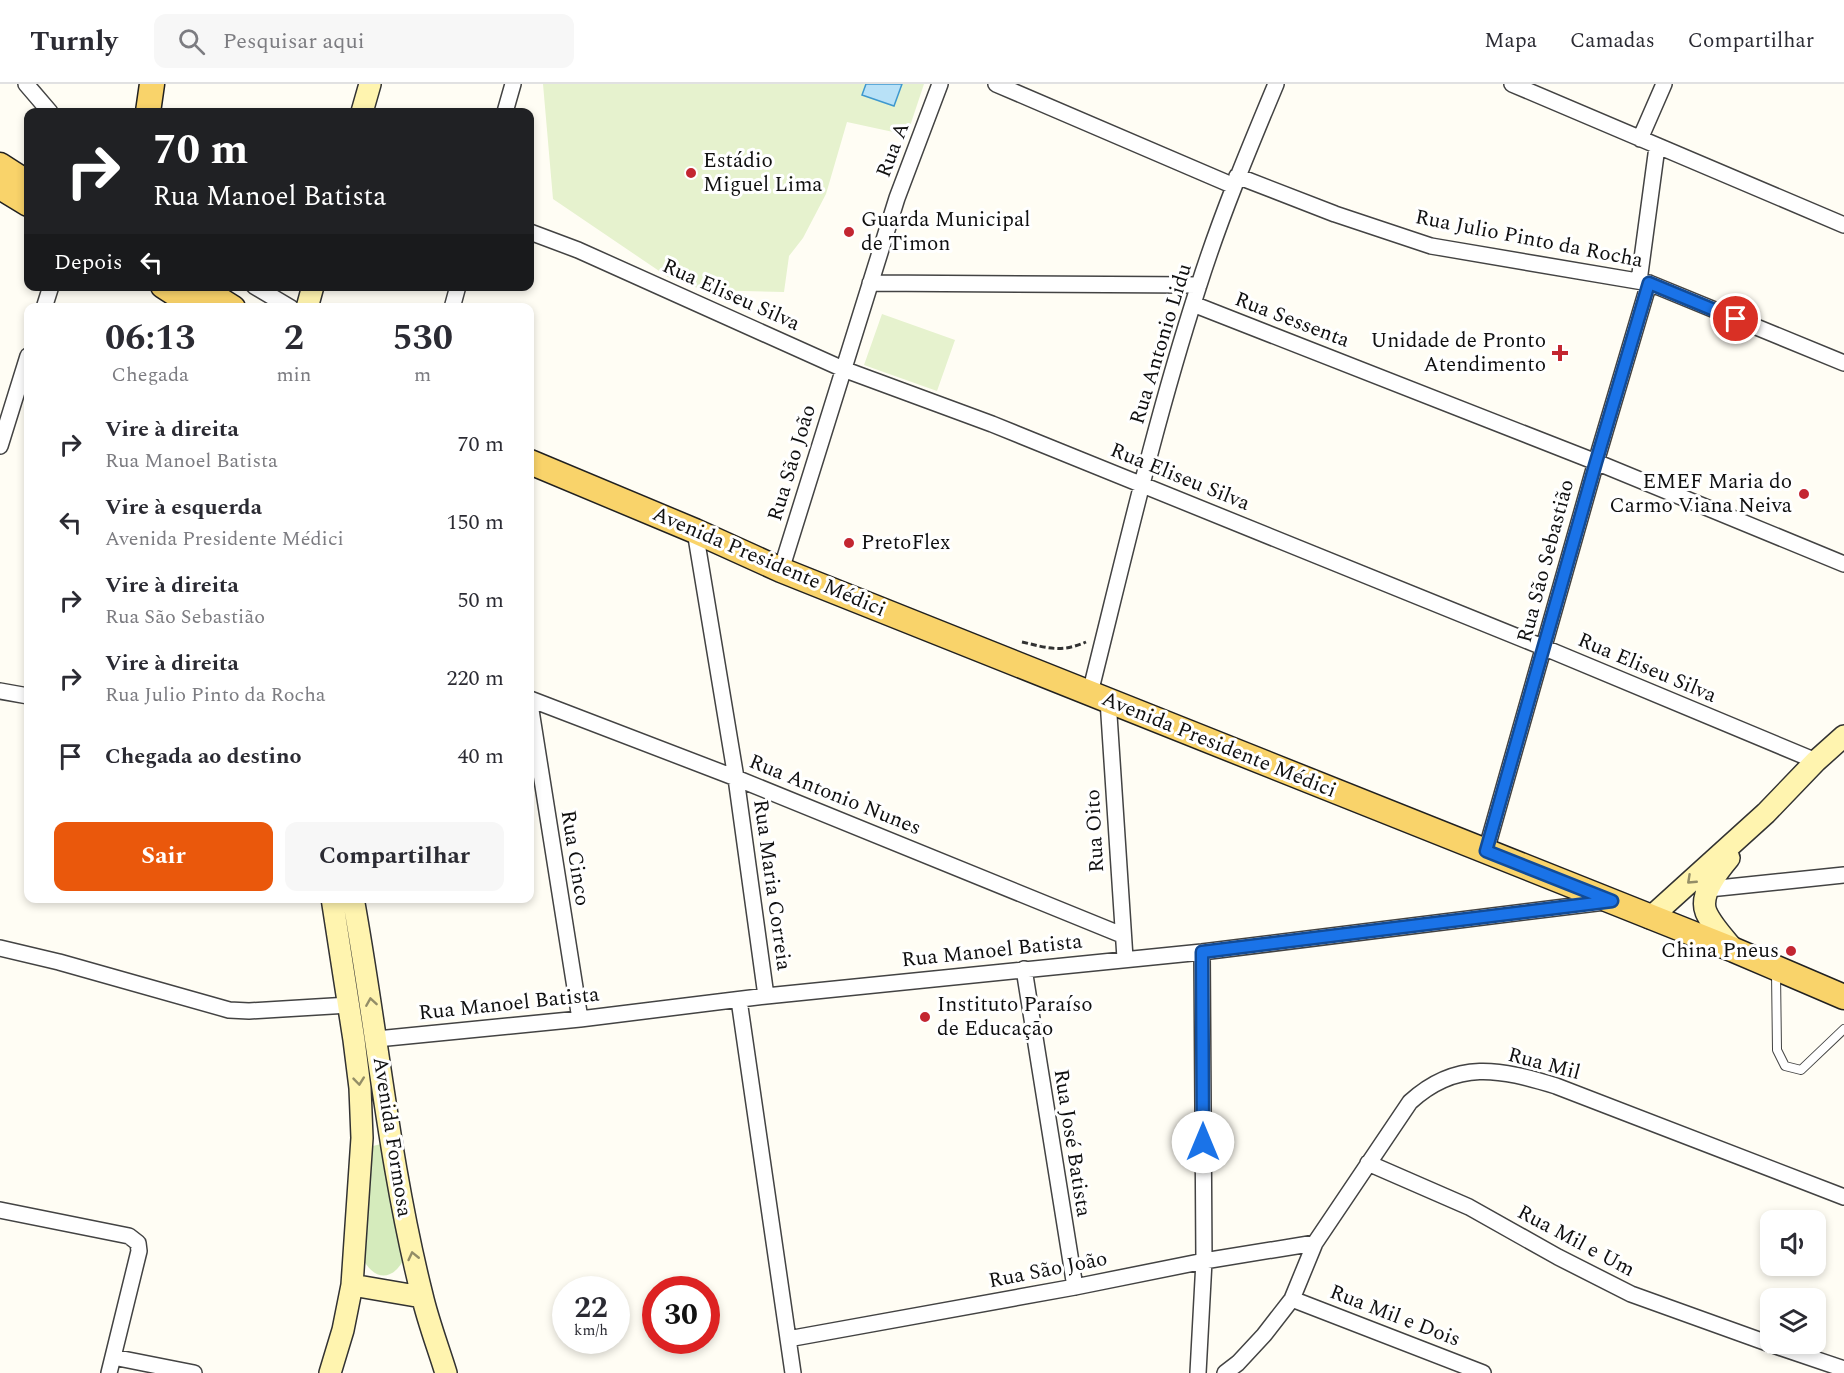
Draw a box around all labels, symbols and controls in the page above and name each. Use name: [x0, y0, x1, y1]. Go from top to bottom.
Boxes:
search box: [154, 14, 574, 68]
text: Turnly: [30, 20, 118, 63]
icon: search: [175, 25, 208, 58]
text: Pesquisar aqui: [223, 25, 365, 58]
text: Mapa: [1484, 25, 1537, 57]
text: Camadas: [1570, 25, 1655, 57]
text: Compartilhar: [1688, 25, 1814, 57]
street label: Rua A: [868, 117, 918, 182]
text: 70 m: [153, 119, 248, 182]
icon: right: [54, 132, 132, 210]
place label: Estádio Miguel Lima: [703, 145, 823, 201]
marker: Estádio Miguel Lima: [684, 166, 698, 180]
text: Rua Manoel Batista: [153, 176, 386, 218]
street label: Rua Julio Pinto da Rocha: [1412, 201, 1646, 277]
place label: Guarda Municipal de Timon: [861, 204, 1030, 260]
marker: Guarda Municipal de Timon: [842, 225, 856, 239]
text: Depois: [54, 246, 123, 279]
icon: left: [135, 246, 168, 279]
street label: Rua Eliseu Silva: [657, 250, 806, 340]
street label: Rua Antonio Lidu: [1121, 259, 1201, 428]
street label: Rua Sessenta: [1230, 283, 1355, 357]
pin: [1710, 293, 1761, 344]
icon: arrive: [1719, 302, 1752, 335]
text: 06:13: [105, 311, 195, 366]
text: 2: [284, 311, 304, 366]
text: 530: [392, 311, 453, 366]
place label: Unidade de Pronto Atendimento: [1371, 325, 1546, 381]
marker: Unidade de Pronto Atendimento: [1551, 344, 1569, 362]
text: Chegada: [112, 360, 189, 390]
text: min: [276, 360, 311, 390]
text: m: [414, 360, 431, 390]
street label: Rua São João: [759, 401, 825, 525]
text: Vire à direita: [105, 413, 239, 446]
icon: right: [54, 428, 87, 461]
text: 70 m: [458, 428, 504, 461]
street label: Rua Eliseu Silva: [1105, 434, 1255, 520]
text: Rua Manoel Batista: [105, 446, 278, 476]
place label: EMEF Maria do Carmo Viana Neiva: [1610, 466, 1793, 522]
street label: Rua São Sebastião: [1509, 476, 1583, 646]
marker: EMEF Maria do Carmo Viana Neiva: [1797, 487, 1811, 501]
text: Vire à esquerda: [105, 491, 262, 524]
street label: Avenida Presidente Médici: [647, 498, 891, 626]
icon: left: [54, 506, 87, 539]
text: 150 m: [447, 506, 504, 539]
text: Avenida Presidente Médici: [105, 524, 344, 554]
place label: PretoFlex: [861, 527, 950, 559]
marker: PretoFlex: [842, 536, 856, 550]
text: Vire à direita: [105, 569, 239, 602]
icon: right: [54, 584, 87, 617]
text: 50 m: [458, 584, 504, 617]
text: Rua São Sebastião: [105, 602, 265, 632]
street label: Rua Eliseu Silva: [1573, 624, 1722, 712]
text: Vire à direita: [105, 647, 239, 680]
icon: right: [54, 662, 87, 695]
text: 220 m: [447, 662, 504, 695]
text: Rua Julio Pinto da Rocha: [105, 680, 326, 710]
street label: Avenida Presidente Médici: [1097, 683, 1341, 807]
icon: arrive: [54, 740, 87, 773]
text: Chegada ao destino: [105, 740, 302, 773]
text: 40 m: [458, 740, 504, 773]
street label: Rua Antonio Nunes: [744, 746, 926, 844]
street label: Rua Oito: [1077, 788, 1113, 874]
street label: Rua Maria Correia: [744, 797, 800, 973]
street label: Rua Cinco: [552, 808, 598, 908]
button: Sair: [54, 822, 273, 891]
button: Compartilhar: [285, 822, 504, 891]
one-way arrow: [1687, 873, 1698, 884]
street label: Rua Manoel Batista: [900, 926, 1085, 976]
place label: China Pneus: [1661, 935, 1779, 967]
marker: China Pneus: [1784, 944, 1798, 958]
street label: Rua Manoel Batista: [417, 979, 602, 1029]
place label: Instituto Paraíso de Educação: [937, 989, 1093, 1045]
one-way arrow: [366, 997, 378, 1006]
marker: Instituto Paraíso de Educação: [918, 1010, 932, 1024]
street label: Rua Mil: [1504, 1039, 1584, 1089]
street label: Avenida Formosa: [364, 1055, 421, 1220]
street label: Rua José Batista: [1045, 1067, 1100, 1220]
one-way arrow: [352, 1076, 364, 1086]
position arrow: [1171, 1110, 1235, 1174]
street label: Rua Mil e Um: [1511, 1197, 1641, 1285]
map controls: [1760, 1210, 1826, 1354]
button: sound: [1760, 1210, 1826, 1276]
street label: Rua São João: [986, 1243, 1110, 1297]
one-way arrow: [407, 1251, 420, 1261]
speed limit sign: 30: [642, 1276, 720, 1354]
street label: Rua Mil e Dois: [1325, 1276, 1465, 1356]
text: 22: [574, 1285, 608, 1331]
button: layers: [1760, 1288, 1826, 1354]
text: km/h: [574, 1319, 608, 1342]

